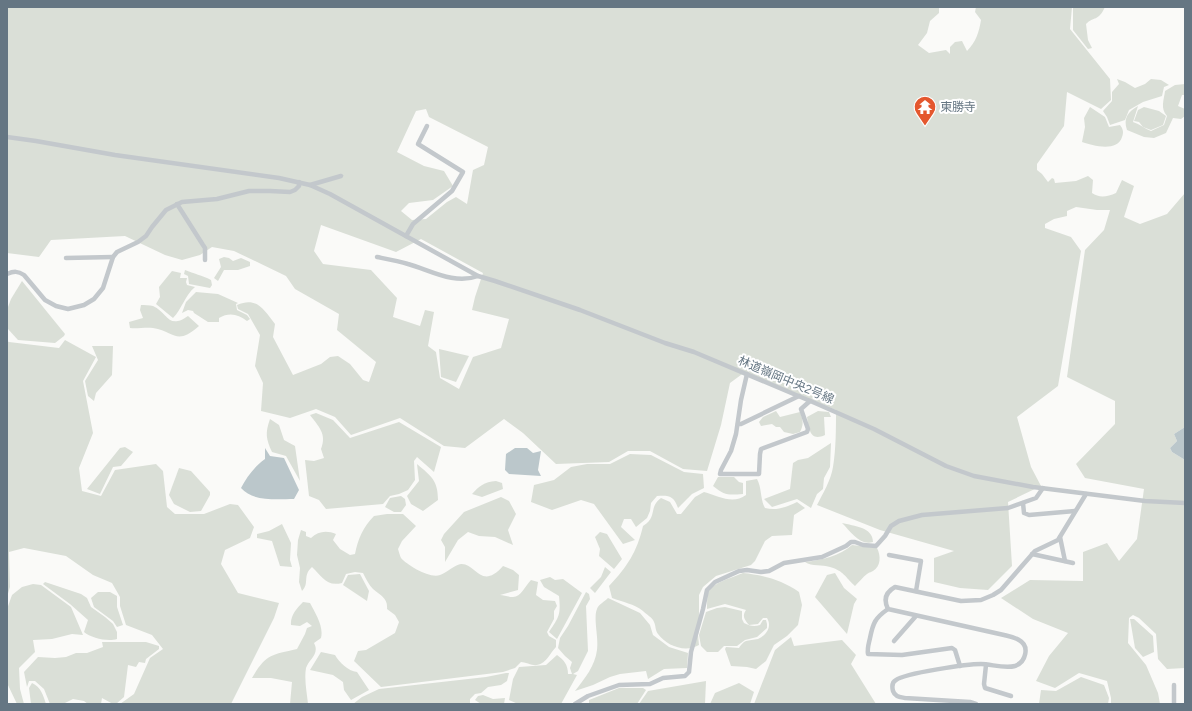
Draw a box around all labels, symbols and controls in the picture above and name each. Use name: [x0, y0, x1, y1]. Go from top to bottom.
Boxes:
temple icon: 東勝寺: [912, 94, 938, 127]
place label: 東勝寺: [940, 100, 976, 114]
street label: 林道嶺岡中央2号線: [736, 353, 836, 407]

